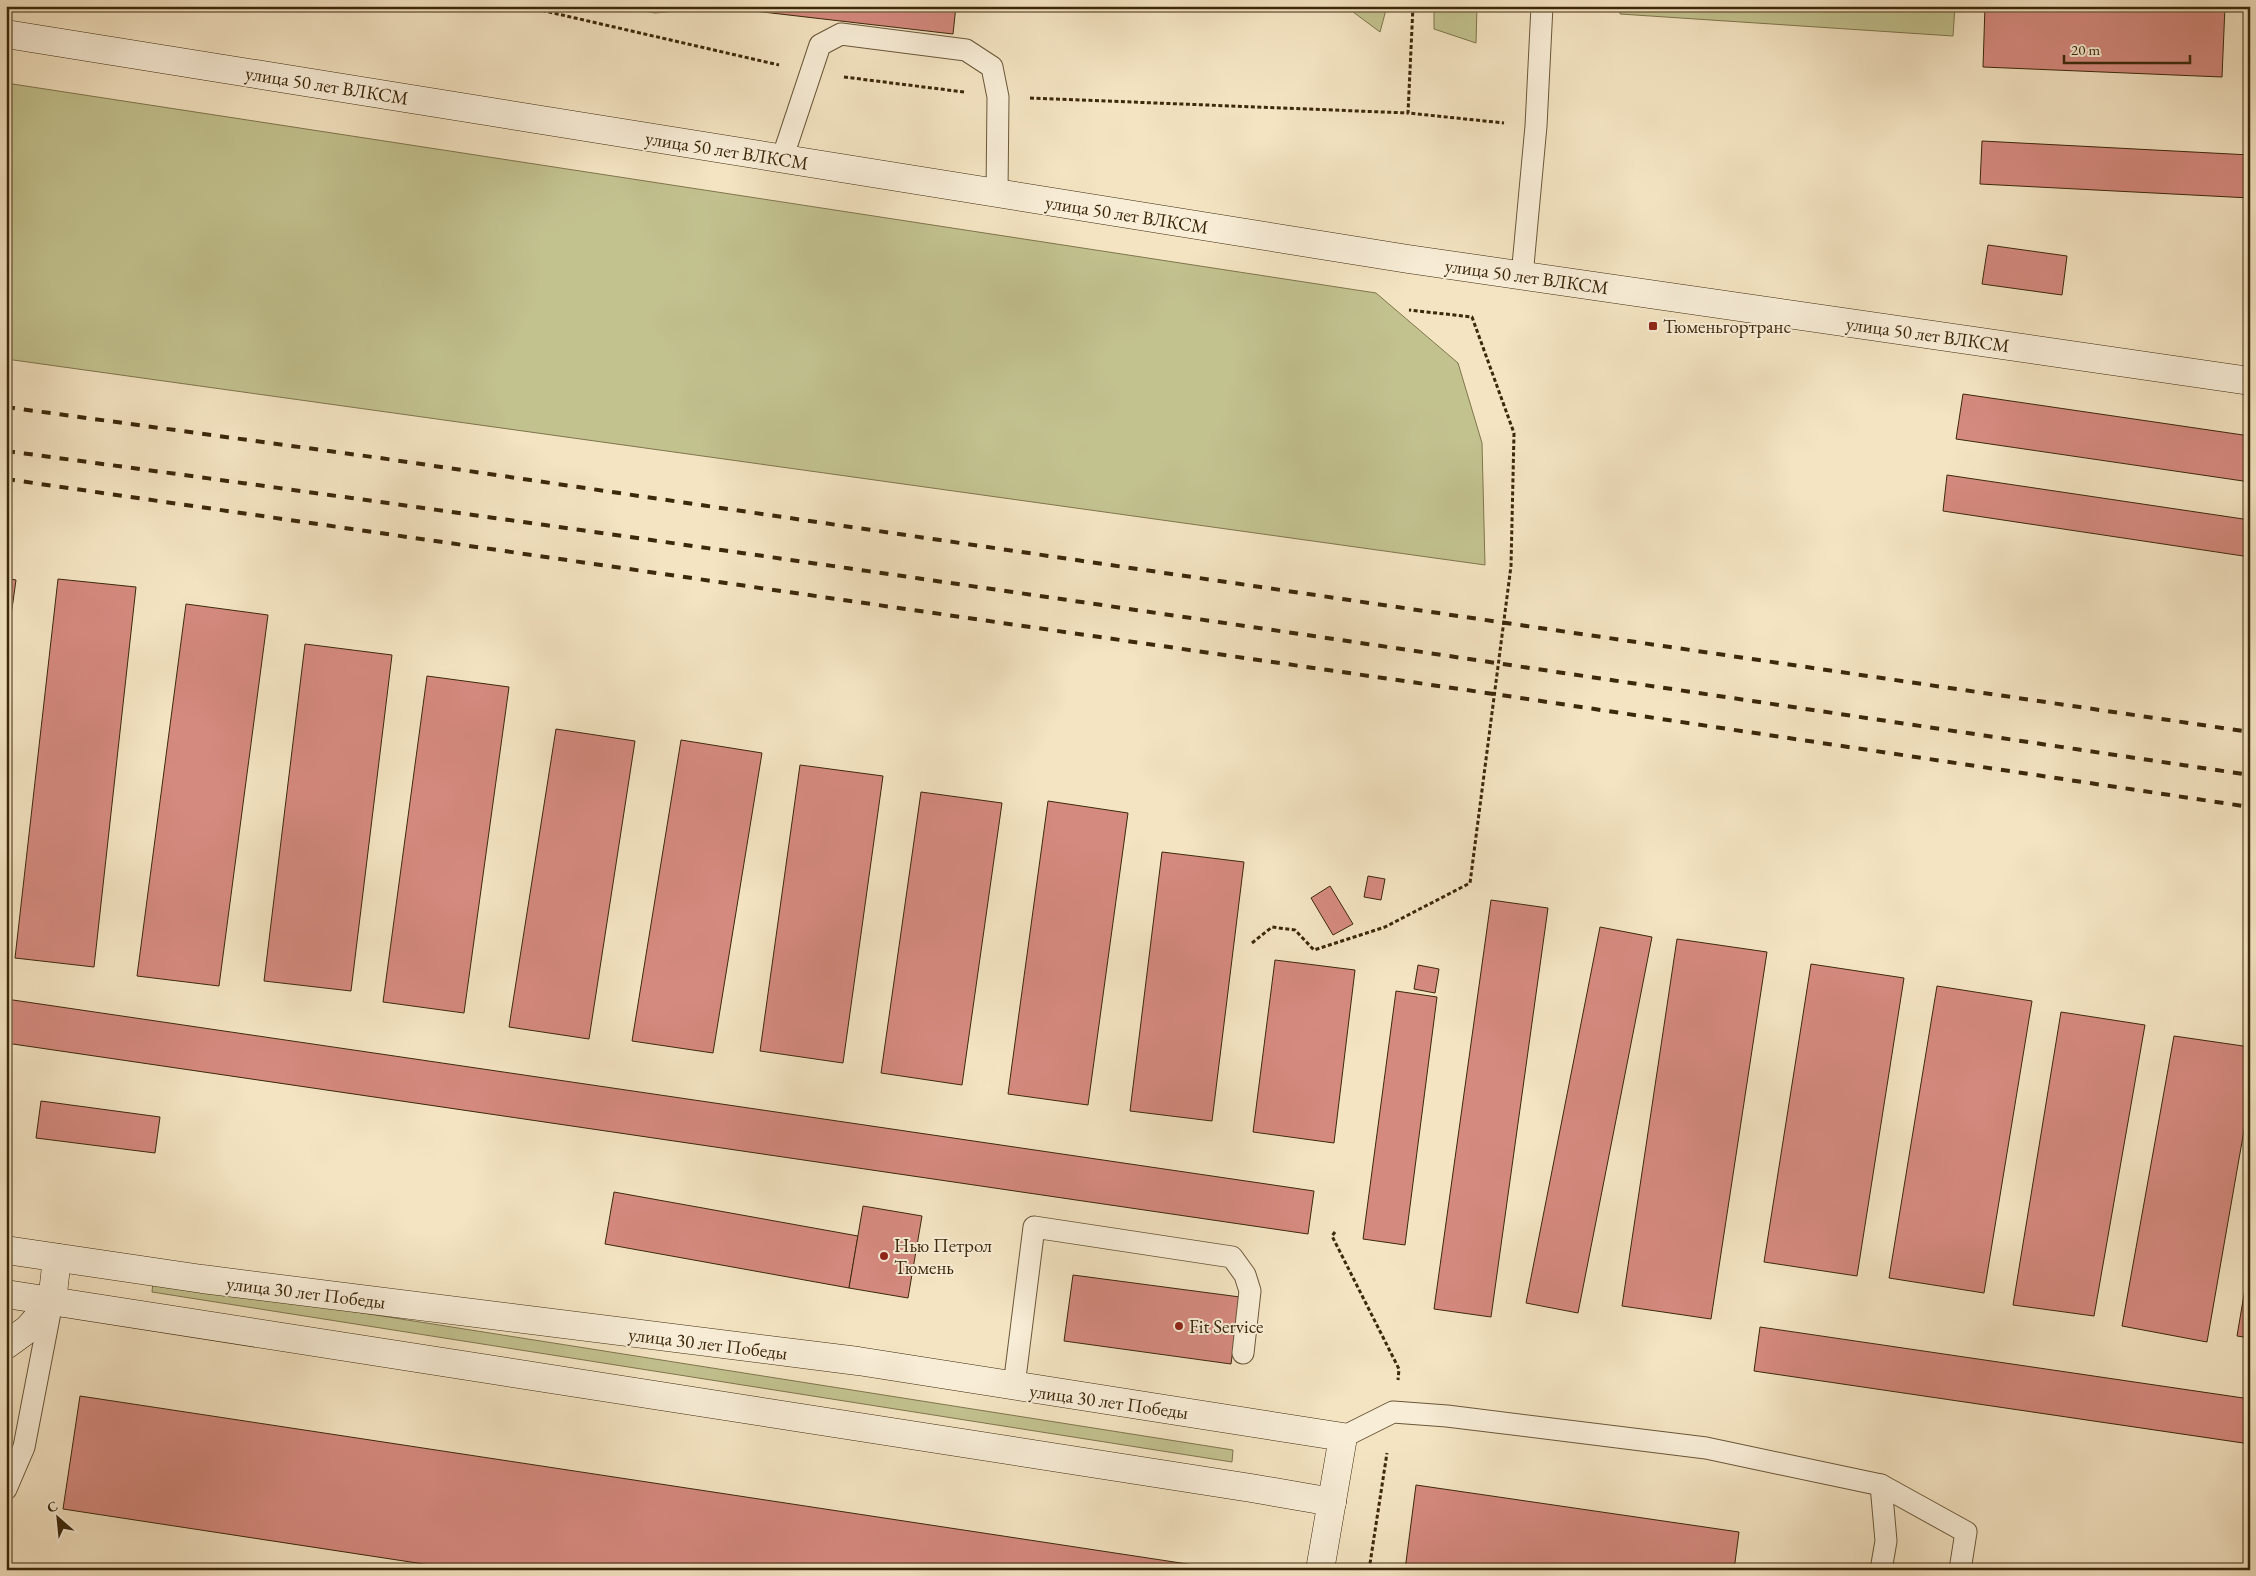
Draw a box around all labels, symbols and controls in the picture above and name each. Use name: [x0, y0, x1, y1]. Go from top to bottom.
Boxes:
scale bar: [2064, 32, 2190, 64]
text: 20 m: [2071, 40, 2100, 59]
street label: улица 50 лет ВЛКСМ: [243, 60, 410, 111]
street label: улица 50 лет ВЛКСМ: [643, 125, 810, 176]
street label: улица 50 лет ВЛКСМ: [1043, 189, 1210, 240]
street label: улица 50 лет ВЛКСМ: [1443, 253, 1610, 300]
street label: улица 50 лет ВЛКСМ: [1844, 311, 2011, 358]
place label: Тюменьгортранс: [1663, 314, 1791, 339]
marker: Тюменьгортранс: [1647, 320, 1659, 332]
place label: Нью Петрол Тюмень: [894, 1233, 992, 1280]
marker: Нью Петрол Тюмень: [878, 1250, 890, 1262]
street label: улица 30 лет Победы: [225, 1270, 387, 1315]
place label: Fit Service: [1189, 1314, 1263, 1339]
marker: Fit Service: [1173, 1320, 1185, 1332]
street label: улица 30 лет Победы: [627, 1321, 789, 1366]
street label: улица 30 лет Победы: [1028, 1378, 1190, 1425]
north arrow: [32, 1494, 82, 1544]
text: С: [44, 1496, 61, 1517]

